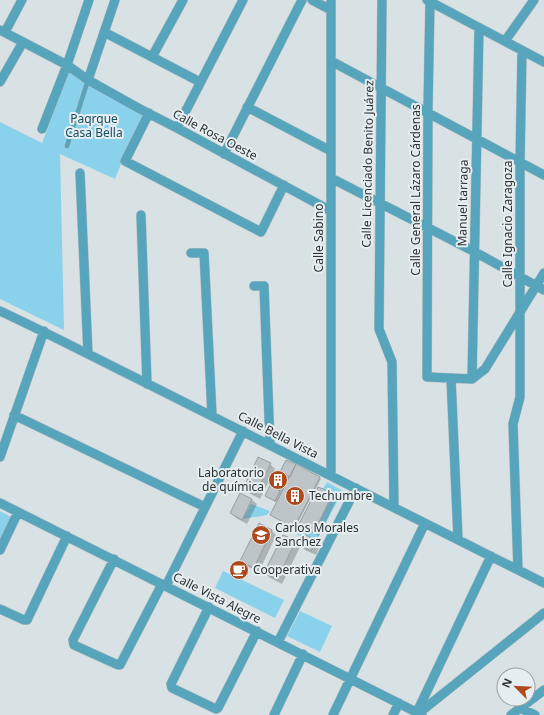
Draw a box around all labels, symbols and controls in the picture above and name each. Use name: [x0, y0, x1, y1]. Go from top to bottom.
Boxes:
street label: Calle Licenciado Benito Juárez: [358, 80, 377, 248]
street label: Calle General Lázaro Cárdenas: [407, 104, 424, 276]
street label: Calle Rosa Oeste: [170, 105, 261, 164]
park label: Paqrque Casa Bella: [65, 110, 123, 141]
street label: Manuel tarraga: [453, 159, 472, 247]
street label: Calle Ignacio Zaragoza: [499, 160, 516, 288]
street label: Calle Sabino: [310, 204, 327, 272]
street label: Calle Bella Vista: [235, 407, 321, 462]
place label: Laboratorio de química: [198, 464, 264, 495]
building icon: Laboratorio de química: [267, 469, 289, 491]
building icon: Techumbre: [284, 485, 306, 507]
place label: Techumbre: [309, 487, 373, 504]
place label: Carlos Morales Sanchez: [275, 519, 359, 550]
school or university icon: Carlos Morales Sanchez: [250, 524, 272, 546]
cafe icon: Cooperativa: [228, 559, 250, 581]
place label: Cooperativa: [253, 561, 321, 578]
street label: Calle Vista Alegre: [170, 568, 265, 627]
north arrow: [496, 667, 536, 707]
text: N: [498, 676, 515, 690]

